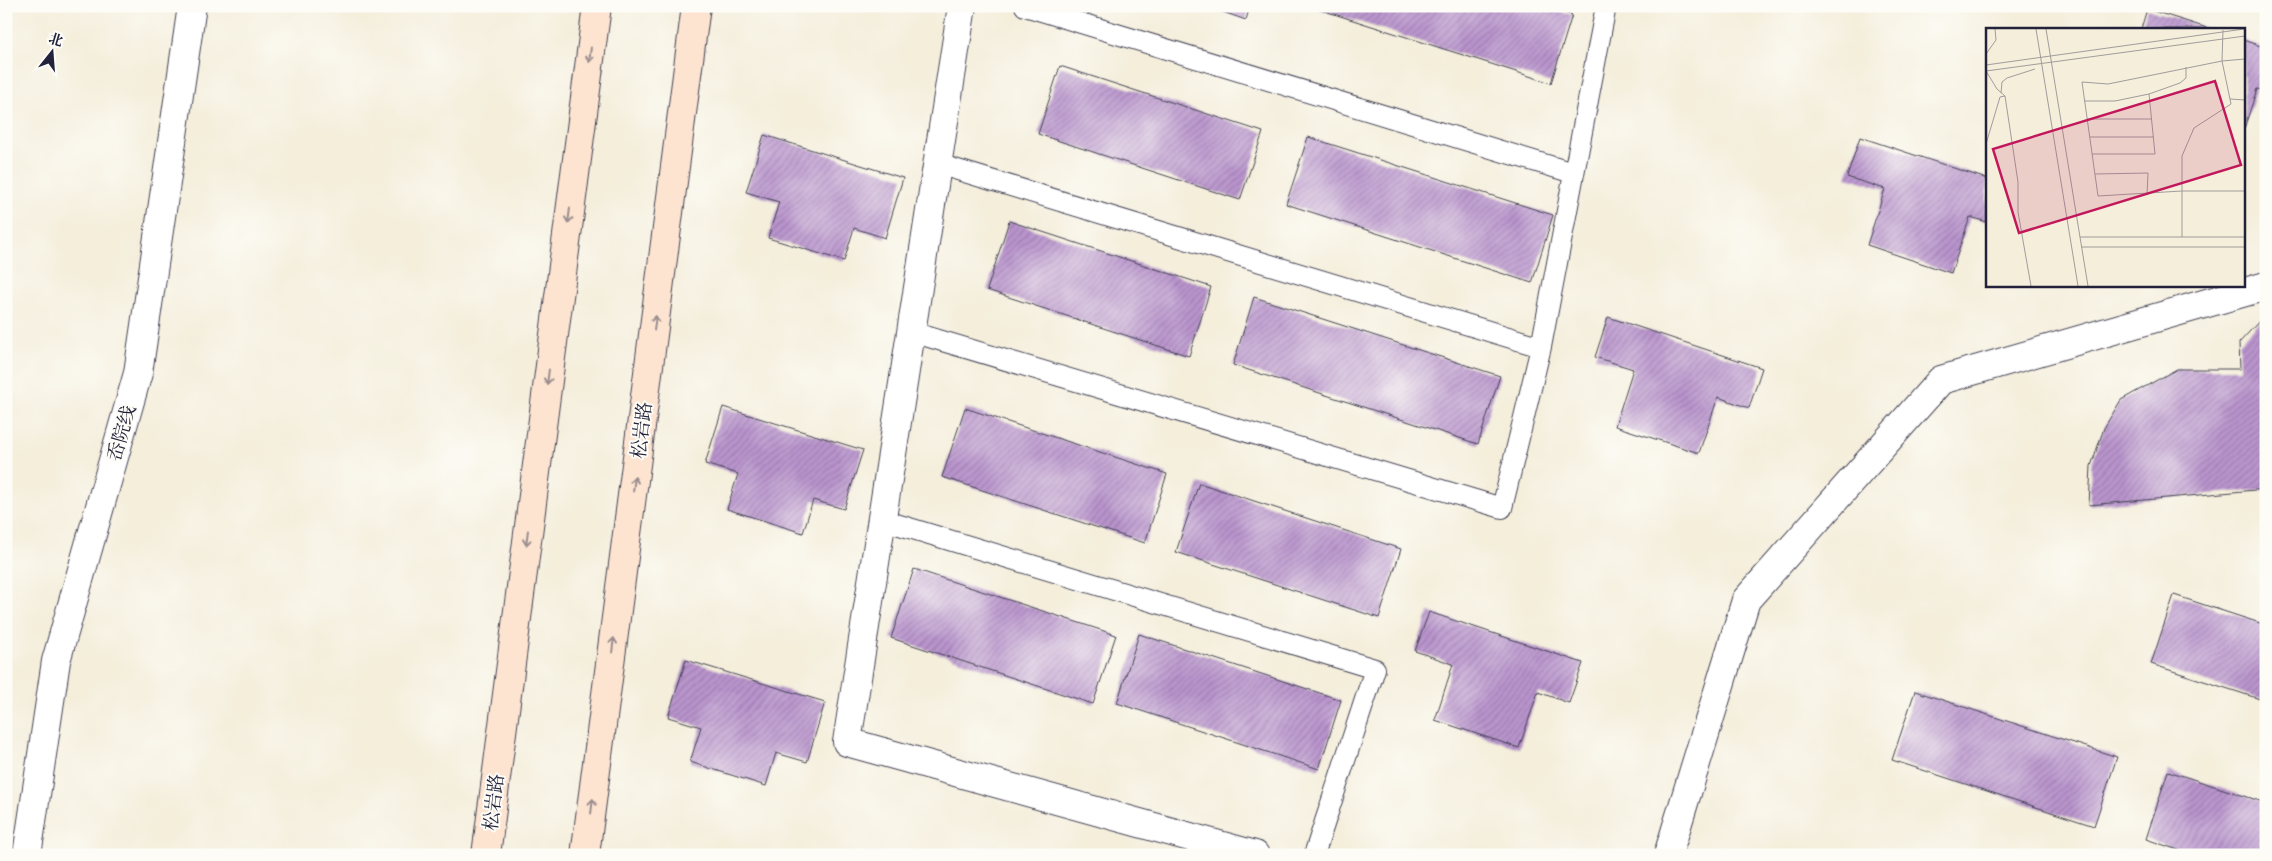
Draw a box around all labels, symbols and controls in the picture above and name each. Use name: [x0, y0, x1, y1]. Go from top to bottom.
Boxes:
north arrow: [28, 28, 78, 78]
inset map: [1986, 28, 2244, 286]
text: 北: [46, 30, 65, 51]
one-way arrow: [585, 46, 595, 62]
one-way arrow: [564, 207, 574, 223]
one-way arrow: [650, 315, 660, 331]
one-way arrow: [543, 369, 553, 385]
street label: 松岩路: [627, 400, 657, 460]
street label: 岙院线: [103, 403, 141, 464]
one-way arrow: [629, 476, 639, 492]
one-way arrow: [522, 530, 532, 546]
one-way arrow: [608, 638, 618, 654]
street label: 松岩路: [479, 772, 509, 832]
one-way arrow: [587, 799, 597, 815]

